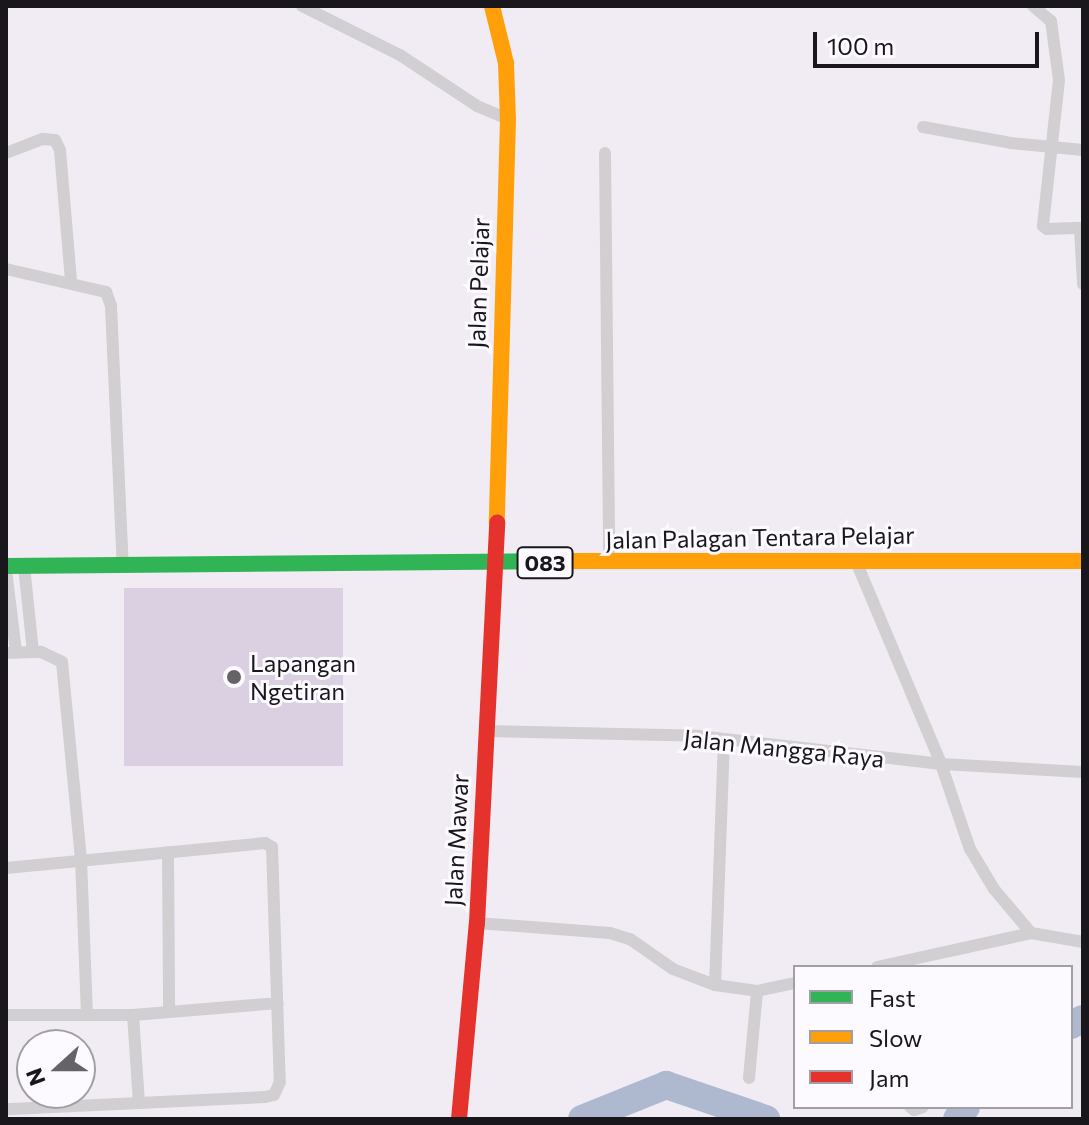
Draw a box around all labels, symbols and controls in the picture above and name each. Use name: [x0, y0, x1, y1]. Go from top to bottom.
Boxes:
scale bar: [817, 16, 1043, 66]
text: 100 m: [827, 31, 894, 60]
street label: Jalan Pelajar: [461, 217, 495, 349]
street label: Jalan Palagan Tentara Pelajar: [605, 520, 915, 554]
road number: 083: [515, 545, 575, 581]
place label: Lapangan Ngetiran: [250, 649, 356, 705]
marker: Lapangan Ngetiran: [225, 668, 243, 686]
street label: Jalan Mangga Raya: [682, 723, 886, 773]
street label: Jalan Mawar: [438, 773, 474, 907]
legend: [793, 965, 1073, 1109]
text: Fast: [869, 983, 916, 1012]
text: Slow: [869, 1023, 922, 1052]
north arrow: [16, 1029, 96, 1109]
text: Jam: [869, 1063, 909, 1092]
text: N: [19, 1065, 51, 1090]

